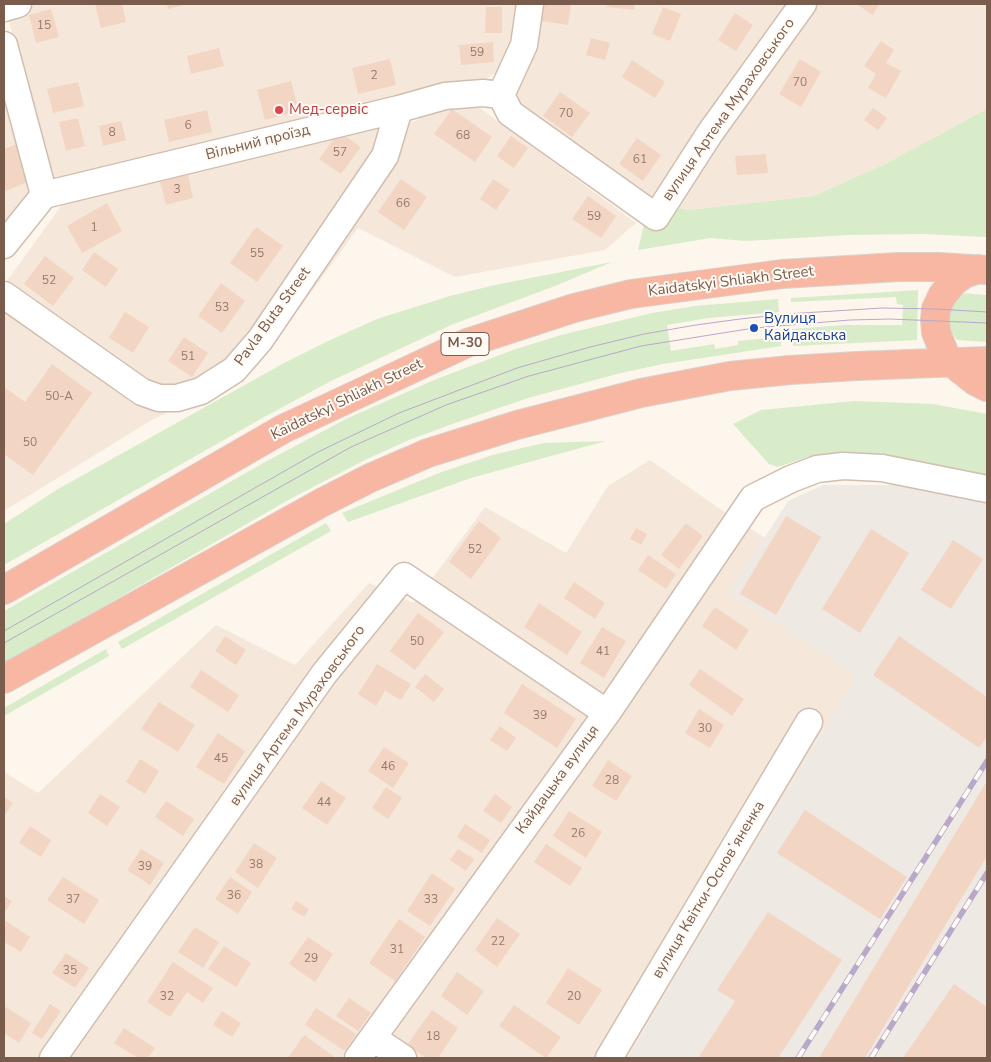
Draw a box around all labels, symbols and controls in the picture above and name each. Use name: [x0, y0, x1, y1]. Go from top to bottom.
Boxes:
street label: вулиця Артема Мураховського: [659, 15, 799, 205]
house number: 15: [37, 19, 51, 33]
house number: 59: [470, 46, 484, 60]
house number: 2: [370, 69, 378, 83]
house number: 70: [793, 76, 807, 90]
place label: Мед-сервіс: [289, 101, 368, 119]
marker: Мед-сервіс: [273, 104, 285, 116]
house number: 70: [559, 107, 573, 121]
house number: 6: [184, 119, 192, 133]
street label: Вільний проїзд: [204, 121, 312, 165]
house number: 8: [108, 126, 116, 140]
house number: 68: [456, 129, 470, 143]
house number: 57: [333, 146, 347, 160]
house number: 61: [633, 153, 647, 167]
house number: 3: [173, 183, 181, 197]
house number: 66: [396, 197, 410, 211]
house number: 59: [587, 210, 601, 224]
house number: 1: [90, 221, 98, 235]
house number: 55: [250, 247, 264, 261]
street label: Kaidatskyi Shliakh Street: [647, 263, 815, 301]
street label: Pavla Buta Street: [231, 264, 315, 370]
house number: 52: [42, 274, 56, 288]
house number: 53: [215, 301, 229, 315]
place label: Вулиця Кайдакська: [764, 310, 846, 345]
marker: Вулиця Кайдакська: [748, 322, 760, 334]
road number: М-30: [441, 332, 489, 356]
house number: 51: [181, 350, 195, 364]
street label: Kaidatskyi Shliakh Street: [268, 355, 426, 445]
house number: 50-А: [45, 390, 73, 404]
house number: 50: [23, 436, 37, 450]
house number: 52: [468, 543, 482, 557]
street label: вулиця Артема Мураховського: [226, 622, 370, 810]
house number: 50: [410, 635, 424, 649]
house number: 41: [596, 645, 610, 659]
house number: 39: [533, 709, 547, 723]
street label: Кайдацька вулиця: [512, 722, 604, 838]
house number: 30: [698, 722, 712, 736]
house number: 45: [214, 752, 228, 766]
house number: 46: [381, 760, 395, 774]
house number: 28: [605, 774, 619, 788]
house number: 44: [317, 796, 331, 810]
street label: вулиця Квітки-Основʼяненка: [649, 798, 769, 982]
house number: 26: [571, 827, 585, 841]
house number: 38: [249, 858, 263, 872]
house number: 39: [138, 860, 152, 874]
house number: 36: [227, 889, 241, 903]
house number: 37: [66, 893, 80, 907]
house number: 33: [424, 893, 438, 907]
house number: 22: [491, 935, 505, 949]
house number: 31: [390, 943, 404, 957]
house number: 29: [304, 952, 318, 966]
house number: 35: [63, 964, 77, 978]
house number: 32: [160, 990, 174, 1004]
house number: 20: [567, 990, 581, 1004]
house number: 18: [426, 1030, 440, 1044]

